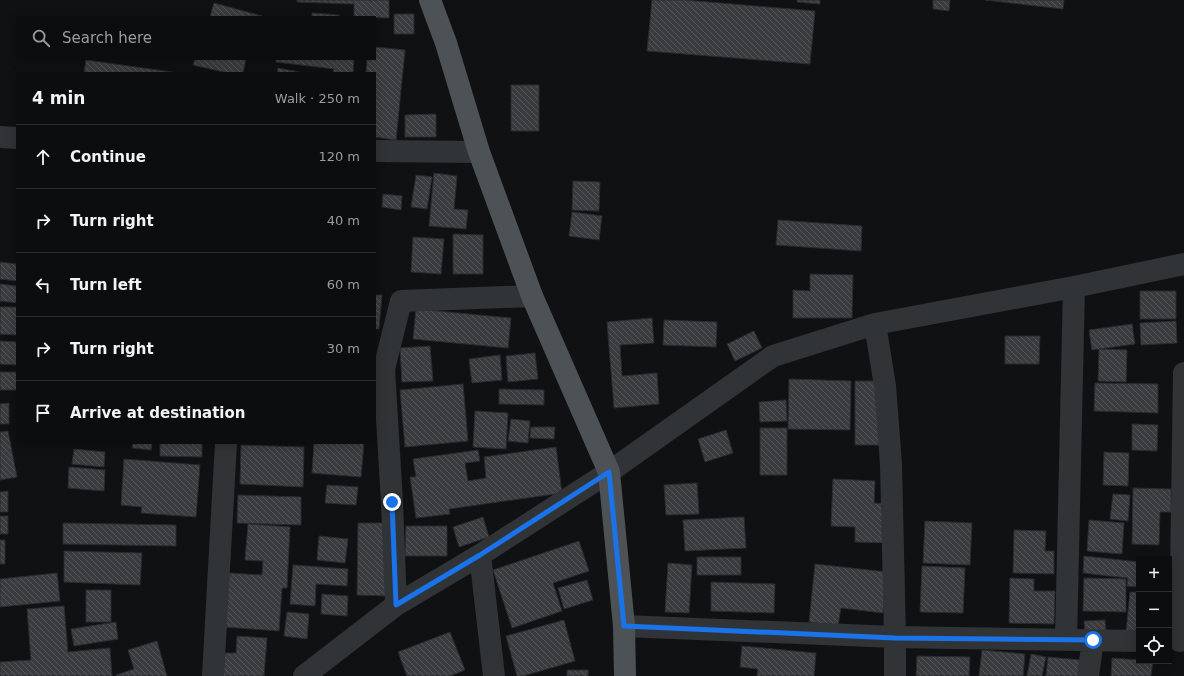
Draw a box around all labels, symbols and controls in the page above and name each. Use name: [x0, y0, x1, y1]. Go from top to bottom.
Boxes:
search box: [16, 16, 376, 60]
icon: search: [30, 27, 52, 49]
text: Search here: [62, 29, 152, 47]
text: 4 min: [32, 88, 85, 108]
text: Walk · 250 m: [275, 91, 360, 106]
icon: ahead: [32, 146, 54, 168]
text: Continue: [70, 148, 146, 166]
text: 120 m: [318, 149, 360, 164]
icon: right: [32, 210, 54, 232]
text: Turn right: [70, 212, 154, 230]
text: 40 m: [327, 213, 360, 228]
icon: left: [32, 274, 54, 296]
text: Turn left: [70, 276, 142, 294]
text: 60 m: [327, 277, 360, 292]
icon: right: [32, 338, 54, 360]
text: Turn right: [70, 340, 154, 358]
text: 30 m: [327, 341, 360, 356]
icon: arrive: [32, 402, 54, 424]
text: Arrive at destination: [70, 404, 245, 422]
route end: [383, 493, 401, 511]
map controls: [1136, 556, 1172, 664]
button: +: [1136, 556, 1172, 592]
button: −: [1136, 592, 1172, 628]
button: locate: [1136, 628, 1172, 664]
route start: [1084, 631, 1102, 649]

